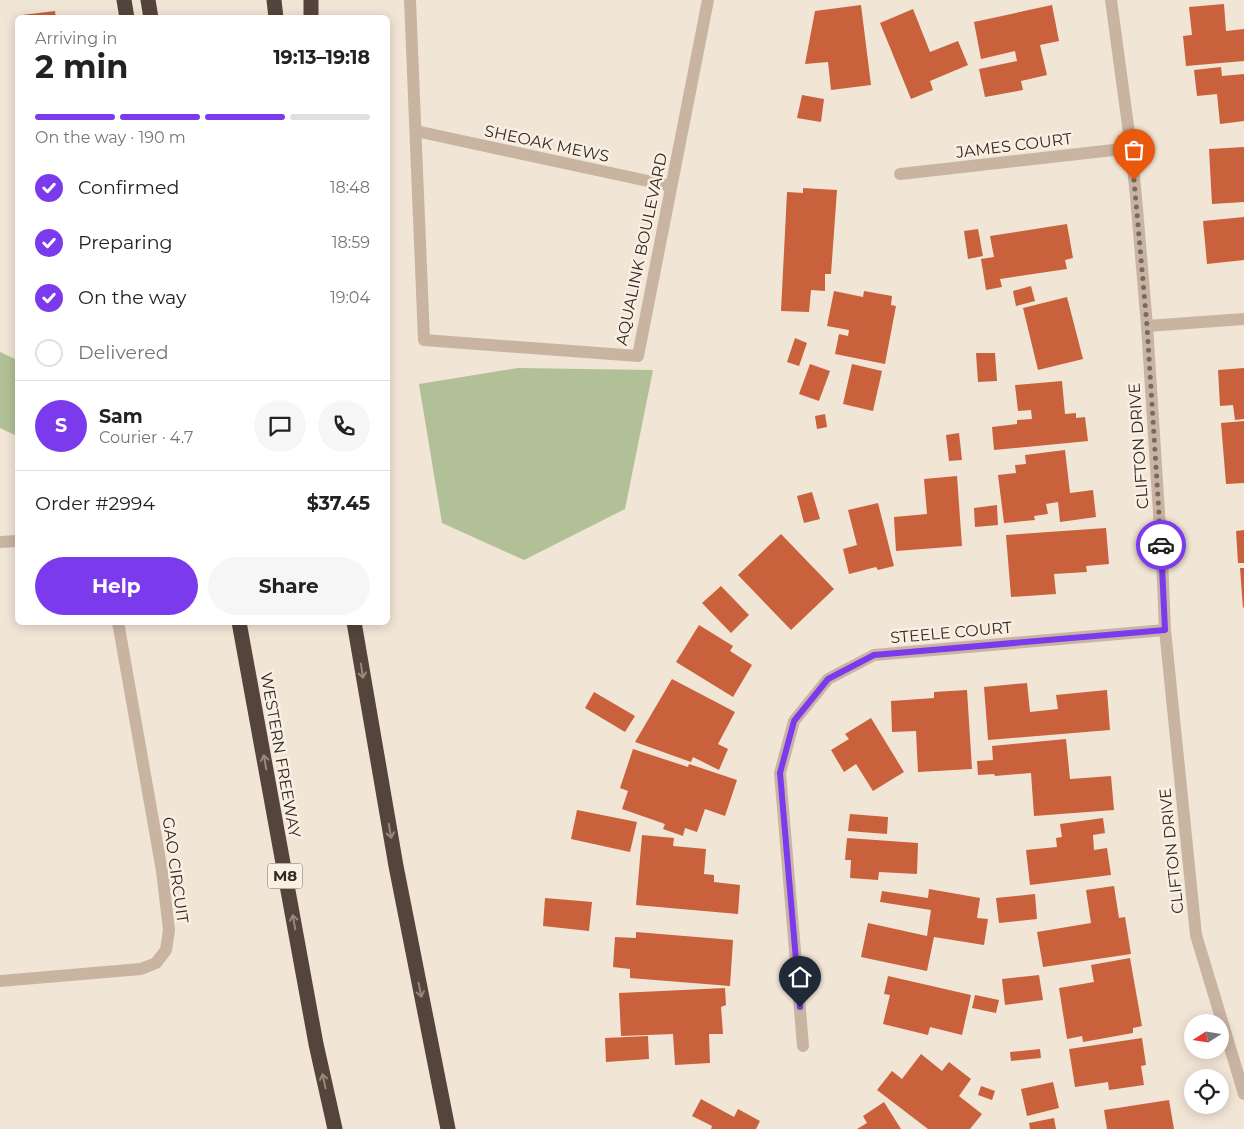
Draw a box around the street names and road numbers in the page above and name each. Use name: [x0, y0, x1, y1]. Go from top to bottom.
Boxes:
street label: SHEOAK MEWS: [483, 121, 611, 166]
street label: JAMES COURT: [954, 129, 1074, 162]
street label: AQUALINK BOULEVARD: [612, 151, 671, 347]
street label: CLIFTON DRIVE: [1125, 382, 1152, 510]
street label: STEELE COURT: [889, 618, 1013, 647]
street label: WESTERN FREEWAY: [257, 671, 305, 840]
street label: CLIFTON DRIVE: [1155, 787, 1188, 915]
street label: GAO CIRCUIT: [159, 816, 192, 925]
road number: M8: [268, 864, 302, 888]

